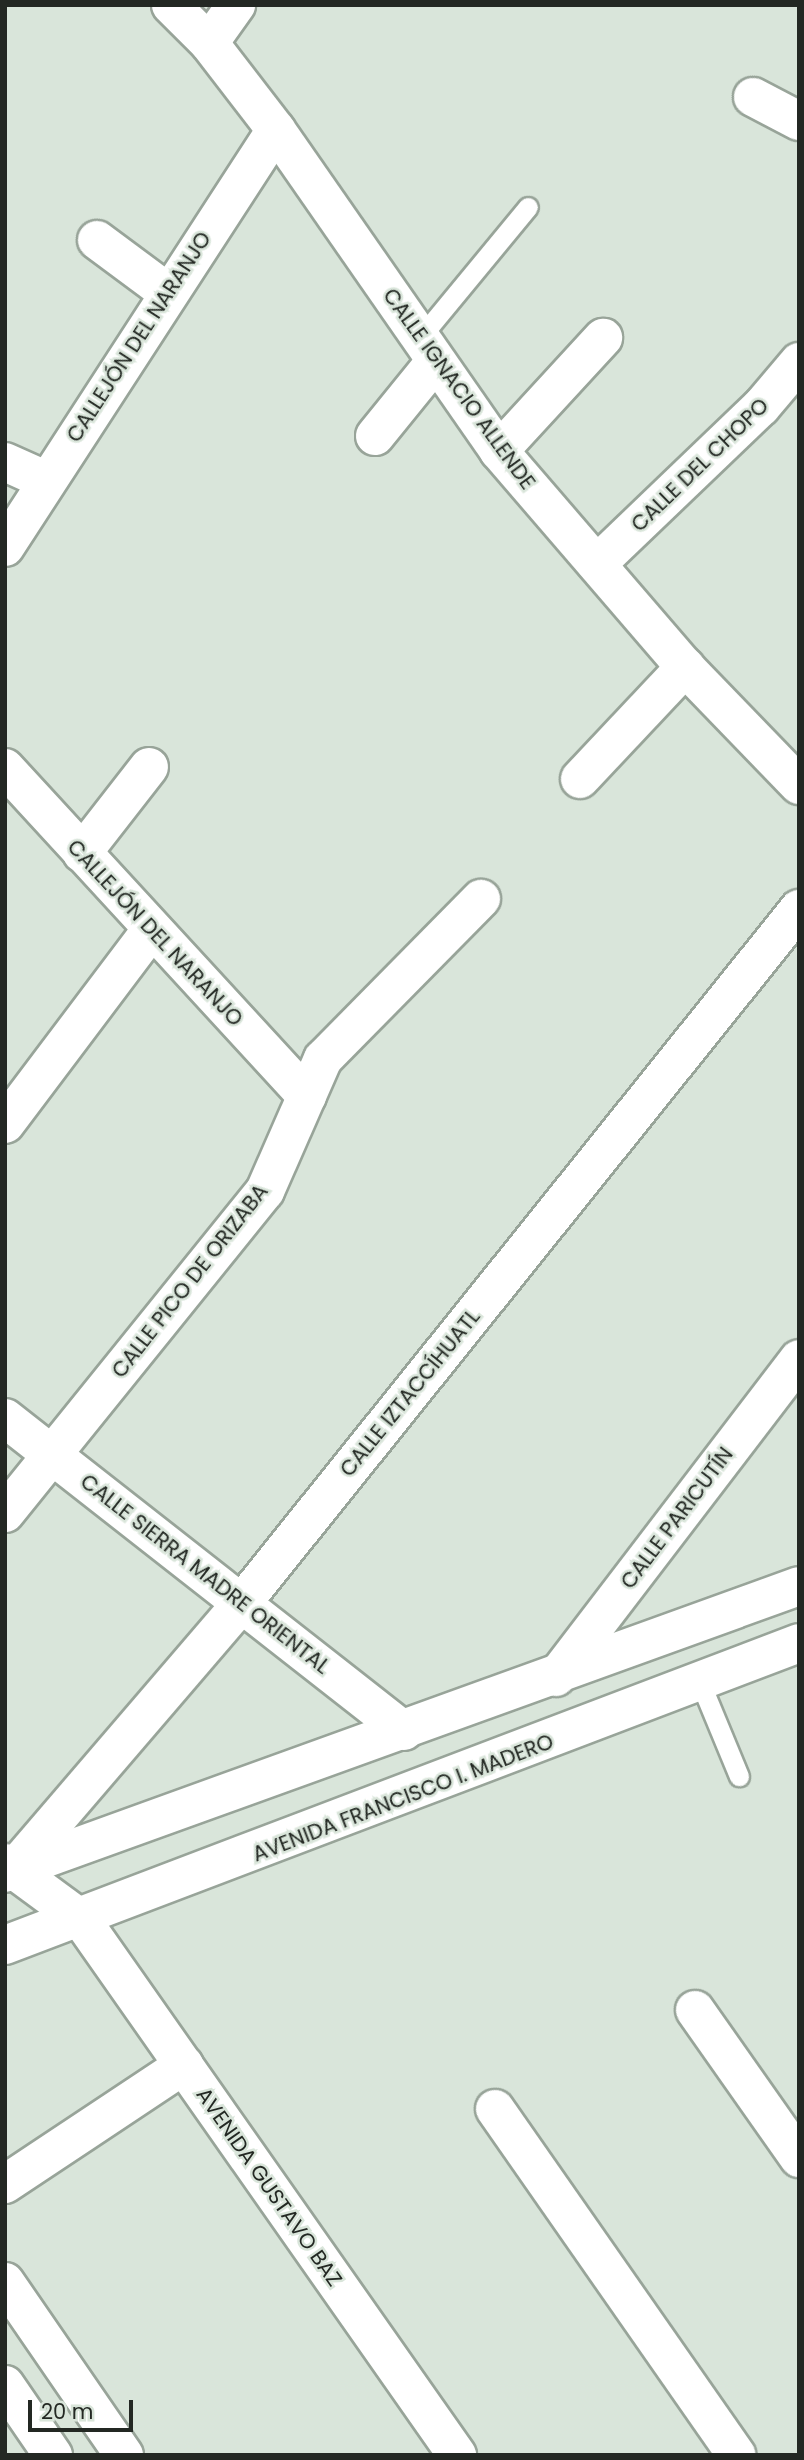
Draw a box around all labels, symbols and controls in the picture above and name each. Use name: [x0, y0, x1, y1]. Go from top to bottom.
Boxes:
street label: CALLEJÓN DEL NARANJO: [61, 227, 217, 447]
street label: CALLE IGNACIO ALLENDE: [378, 284, 540, 494]
street label: CALLE DEL CHOPO: [626, 393, 774, 537]
street label: CALLEJÓN DEL NARANJO: [62, 835, 248, 1031]
street label: CALLE PICO DE ORIZABA: [107, 1179, 273, 1383]
street label: CALLE IZTACCÍHUATL: [335, 1304, 485, 1482]
street label: CALLE PARICUTÍN: [616, 1442, 738, 1594]
street label: CALLE SIERRA MADRE ORIENTAL: [75, 1469, 335, 1679]
street label: AVENIDA FRANCISCO I. MADERO: [249, 1729, 557, 1867]
street label: AVENIDA GUSTAVO BAZ: [191, 2083, 347, 2291]
scale bar: [32, 2386, 136, 2430]
text: 20 m: [41, 2397, 94, 2426]

